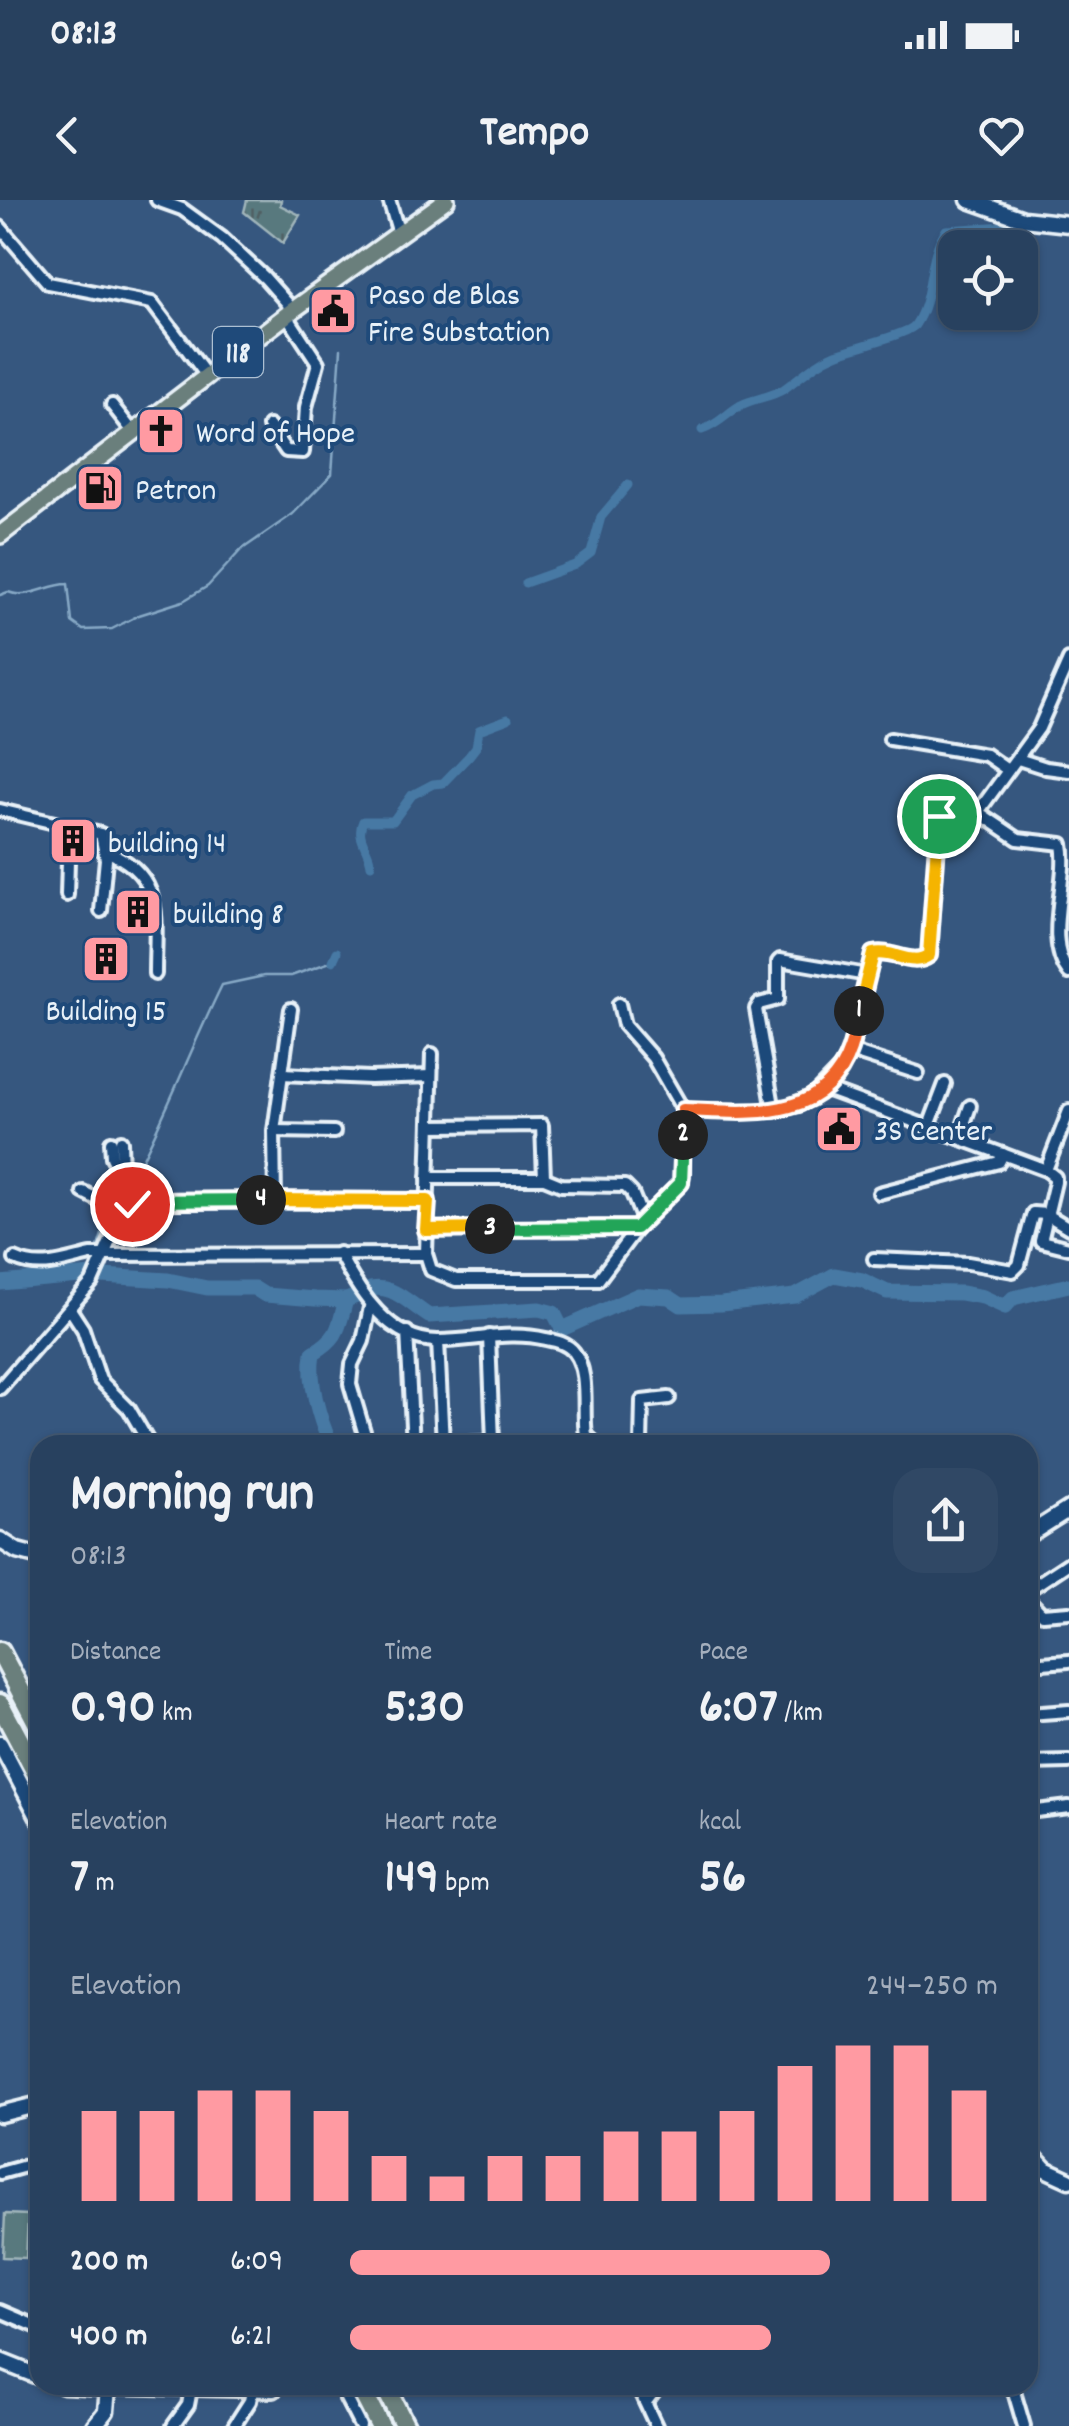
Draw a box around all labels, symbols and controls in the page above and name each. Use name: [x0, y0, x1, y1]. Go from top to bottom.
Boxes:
text: 08:13: [50, 8, 117, 63]
text: Tempo: [480, 103, 589, 167]
icon: back: [40, 108, 95, 163]
icon: heart: [974, 108, 1029, 163]
map controls: [938, 230, 1038, 330]
button: locate: [938, 230, 1038, 330]
place label: Paso de Blas Fire Substation: [368, 275, 550, 358]
public building icon: Paso de Blas Fire Substation: [307, 285, 359, 337]
road number: 118: [213, 327, 263, 377]
church icon: Word of Hope: [135, 405, 187, 457]
place label: Word of Hope: [196, 413, 355, 459]
fuel station icon: Petron: [74, 462, 126, 514]
place label: Petron: [135, 470, 216, 516]
pin: [897, 774, 982, 859]
icon: arrive: [912, 789, 967, 844]
building icon: building 14: [47, 815, 99, 867]
place label: building 14: [108, 823, 226, 869]
building icon: building 8: [112, 886, 164, 938]
place label: building 8: [173, 894, 284, 940]
building icon: Building 15: [80, 933, 132, 985]
pin: 1: [834, 986, 884, 1036]
place label: Building 15: [45, 991, 167, 1037]
text: 1: [856, 991, 862, 1031]
public building icon: 3S Center: [813, 1103, 865, 1155]
pin: 2: [658, 1110, 708, 1160]
place label: 3S Center: [874, 1111, 992, 1157]
text: 2: [677, 1115, 689, 1155]
pin: [90, 1162, 175, 1247]
pin: 4: [236, 1175, 286, 1225]
icon: check: [105, 1177, 160, 1232]
text: 4: [255, 1180, 267, 1220]
pin: 3: [465, 1204, 515, 1254]
text: 3: [484, 1209, 496, 1249]
text: Morning run: [70, 1458, 314, 1537]
button: share: [893, 1468, 998, 1573]
text: 08:13: [70, 1535, 127, 1581]
text: Distance: [70, 1634, 161, 1674]
text: Time: [384, 1634, 432, 1674]
text: Pace: [699, 1634, 748, 1674]
text: 0.90: [70, 1674, 156, 1746]
text: 5:30: [384, 1674, 465, 1746]
text: 6:07: [699, 1674, 778, 1746]
text: km: [156, 1695, 193, 1735]
text: /km: [778, 1695, 823, 1735]
text: Elevation: [70, 1804, 167, 1844]
text: Heart rate: [384, 1804, 497, 1844]
text: kcal: [699, 1804, 741, 1844]
text: 7: [70, 1844, 89, 1916]
text: 149: [384, 1844, 439, 1916]
text: 56: [699, 1844, 746, 1916]
text: m: [89, 1865, 115, 1905]
text: bpm: [439, 1865, 490, 1905]
text: Elevation: [70, 1965, 181, 2011]
text: 244–250 m: [866, 1965, 998, 2011]
text: 200 m: [70, 2240, 148, 2286]
text: 6:09: [230, 2240, 283, 2286]
text: 400 m: [70, 2315, 147, 2361]
text: 6:21: [230, 2315, 272, 2361]

